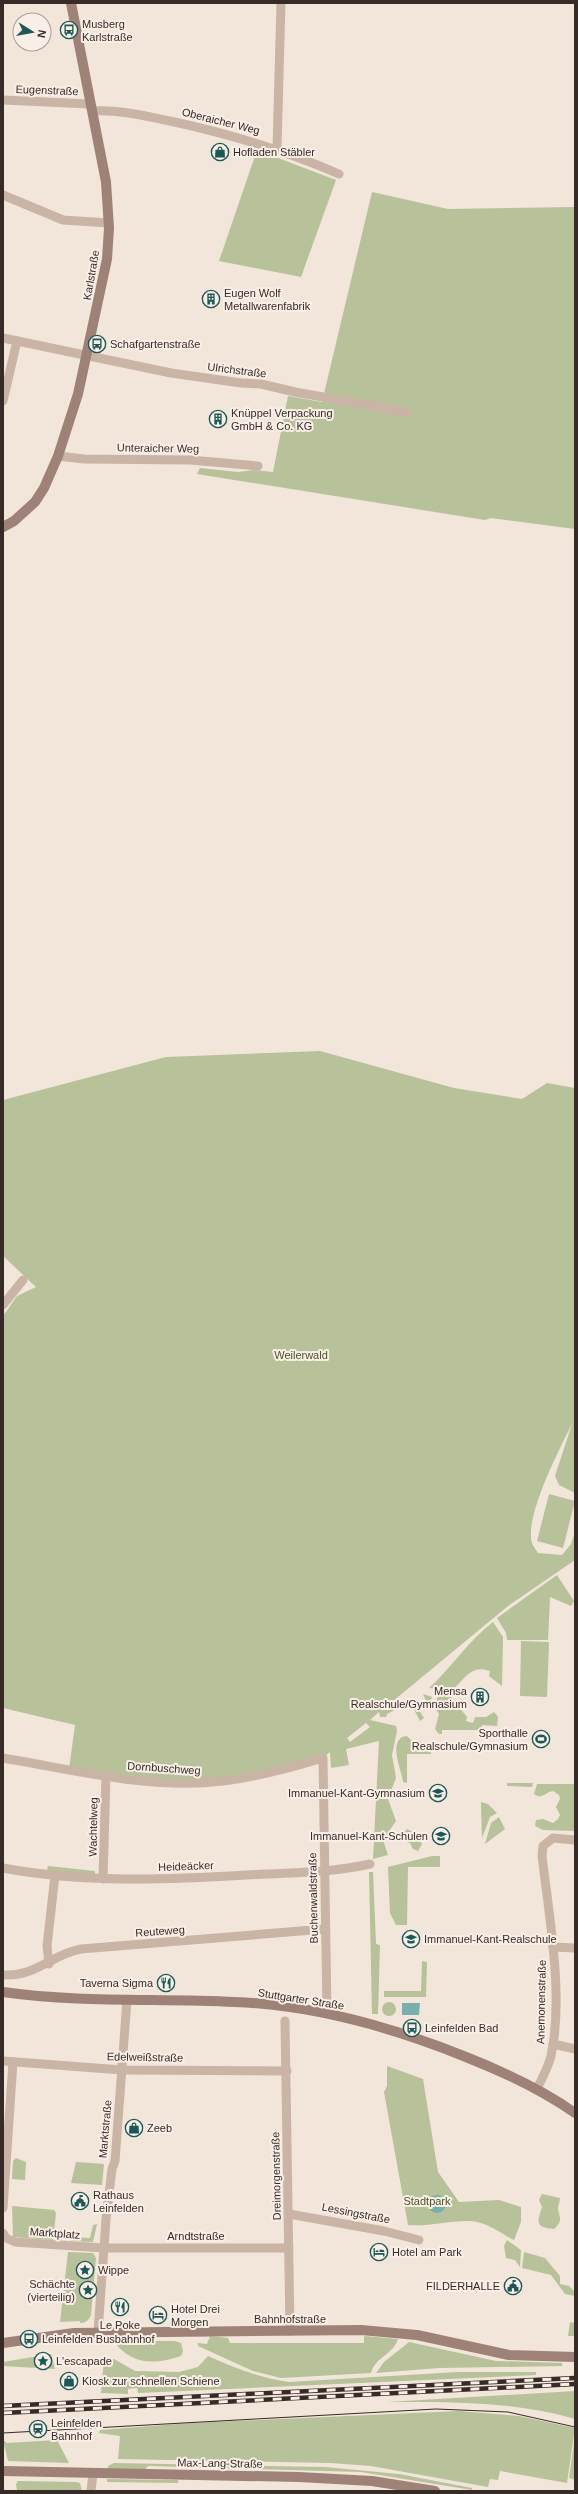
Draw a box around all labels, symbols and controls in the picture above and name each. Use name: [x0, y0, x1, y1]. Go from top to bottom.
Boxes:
north arrow: [12, 12, 52, 52]
place label: Musberg Karlstraße: [82, 18, 133, 43]
bus stop icon: Musberg Karlstraße: [59, 20, 79, 40]
text: N: [35, 29, 48, 39]
street label: Eugenstraße: [15, 83, 79, 97]
street label: Oberaicher Weg: [181, 106, 261, 136]
shop icon: Hofladen Stäbler: [210, 142, 230, 162]
place label: Hofladen Stäbler: [233, 146, 315, 158]
street label: Karlstraße: [81, 249, 101, 301]
place label: Eugen Wolf Metallwarenfabrik: [224, 287, 311, 312]
building icon: Eugen Wolf Metallwarenfabrik: [201, 289, 221, 309]
bus stop icon: Schafgartenstraße: [87, 334, 107, 354]
place label: Schafgartenstraße: [110, 338, 201, 350]
street label: Ulrichstraße: [207, 360, 267, 380]
place label: Knüppel Verpackung GmbH & Co. KG: [231, 407, 333, 432]
building icon: Knüppel Verpackung GmbH & Co. KG: [208, 409, 228, 429]
street label: Unteraicher Weg: [117, 441, 199, 455]
park label: Weilerwald: [274, 1349, 328, 1361]
place label: Mensa Realschule/Gymnasium: [351, 1685, 468, 1710]
building icon: Mensa Realschule/Gymnasium: [470, 1687, 490, 1707]
place label: Sporthalle Realschule/Gymnasium: [412, 1727, 528, 1752]
sports icon: Sporthalle Realschule/Gymnasium: [531, 1729, 551, 1749]
street label: Dornbuschweg: [127, 1759, 201, 1777]
school or university icon: Immanuel-Kant-Gymnasium: [428, 1783, 448, 1803]
place label: Immanuel-Kant-Gymnasium: [288, 1787, 425, 1799]
street label: Wachtelweg: [86, 1797, 100, 1857]
school or university icon: Immanuel-Kant-Schulen: [431, 1826, 451, 1846]
place label: Immanuel-Kant-Schulen: [310, 1830, 428, 1842]
street label: Buchenwaldstraße: [306, 1852, 320, 1944]
street label: Heideäcker: [158, 1859, 214, 1873]
street label: Reuteweg: [135, 1923, 185, 1939]
school or university icon: Immanuel-Kant-Realschule: [401, 1929, 421, 1949]
place label: Immanuel-Kant-Realschule: [424, 1933, 557, 1945]
street label: Anemonenstraße: [534, 1960, 548, 2044]
restaurant icon: Taverna Sigma: [156, 1973, 176, 1993]
place label: Taverna Sigma: [80, 1977, 154, 1989]
street label: Stuttgarter Straße: [257, 1986, 345, 2012]
bus stop icon: Leinfelden Bad: [402, 2018, 422, 2038]
place label: Leinfelden Bad: [425, 2022, 498, 2034]
street label: Edelweißstraße: [107, 2050, 183, 2064]
street label: Marktstraße: [96, 2099, 114, 2159]
shop icon: Zeeb: [124, 2118, 144, 2138]
place label: Zeeb: [147, 2122, 172, 2134]
street label: Dreimorgenstraße: [269, 2132, 283, 2220]
place label: Rathaus Leinfelden: [93, 2189, 144, 2214]
public building icon: Rathaus Leinfelden: [70, 2191, 90, 2211]
park label: Stadtpark: [403, 2195, 451, 2207]
street label: Lessingstraße: [321, 2201, 391, 2225]
street label: Marktplatz: [29, 2225, 81, 2241]
street label: Arndtstraße: [167, 2230, 225, 2242]
hotel icon: Hotel am Park: [369, 2242, 389, 2262]
place label: Hotel am Park: [392, 2246, 462, 2258]
place icon: Wippe: [75, 2260, 95, 2280]
place label: Wippe: [98, 2264, 129, 2276]
public building icon: FILDERHALLE: [503, 2276, 523, 2296]
place label: Schächte (vierteilig): [27, 2278, 75, 2303]
place icon: Schächte (vierteilig): [78, 2280, 98, 2300]
place label: FILDERHALLE: [426, 2280, 500, 2292]
restaurant icon: Le Poke: [110, 2297, 130, 2317]
place label: Hotel Drei Morgen: [171, 2303, 220, 2328]
hotel icon: Hotel Drei Morgen: [148, 2305, 168, 2325]
street label: Bahnhofstraße: [254, 2313, 326, 2325]
place label: Le Poke: [100, 2319, 140, 2331]
bus stop icon: Leinfelden Busbahnhof: [19, 2329, 39, 2349]
place label: Leinfelden Busbahnhof: [42, 2333, 155, 2345]
place icon: L'escapade: [33, 2351, 53, 2371]
place label: L'escapade: [56, 2355, 112, 2367]
shop icon: Kiosk zur schnellen Schiene: [59, 2371, 79, 2391]
place label: Kiosk zur schnellen Schiene: [82, 2375, 220, 2387]
place label: Leinfelden Bahnhof: [51, 2417, 102, 2442]
station icon: Leinfelden Bahnhof: [28, 2419, 48, 2439]
street label: Max-Lang-Straße: [177, 2456, 263, 2470]

